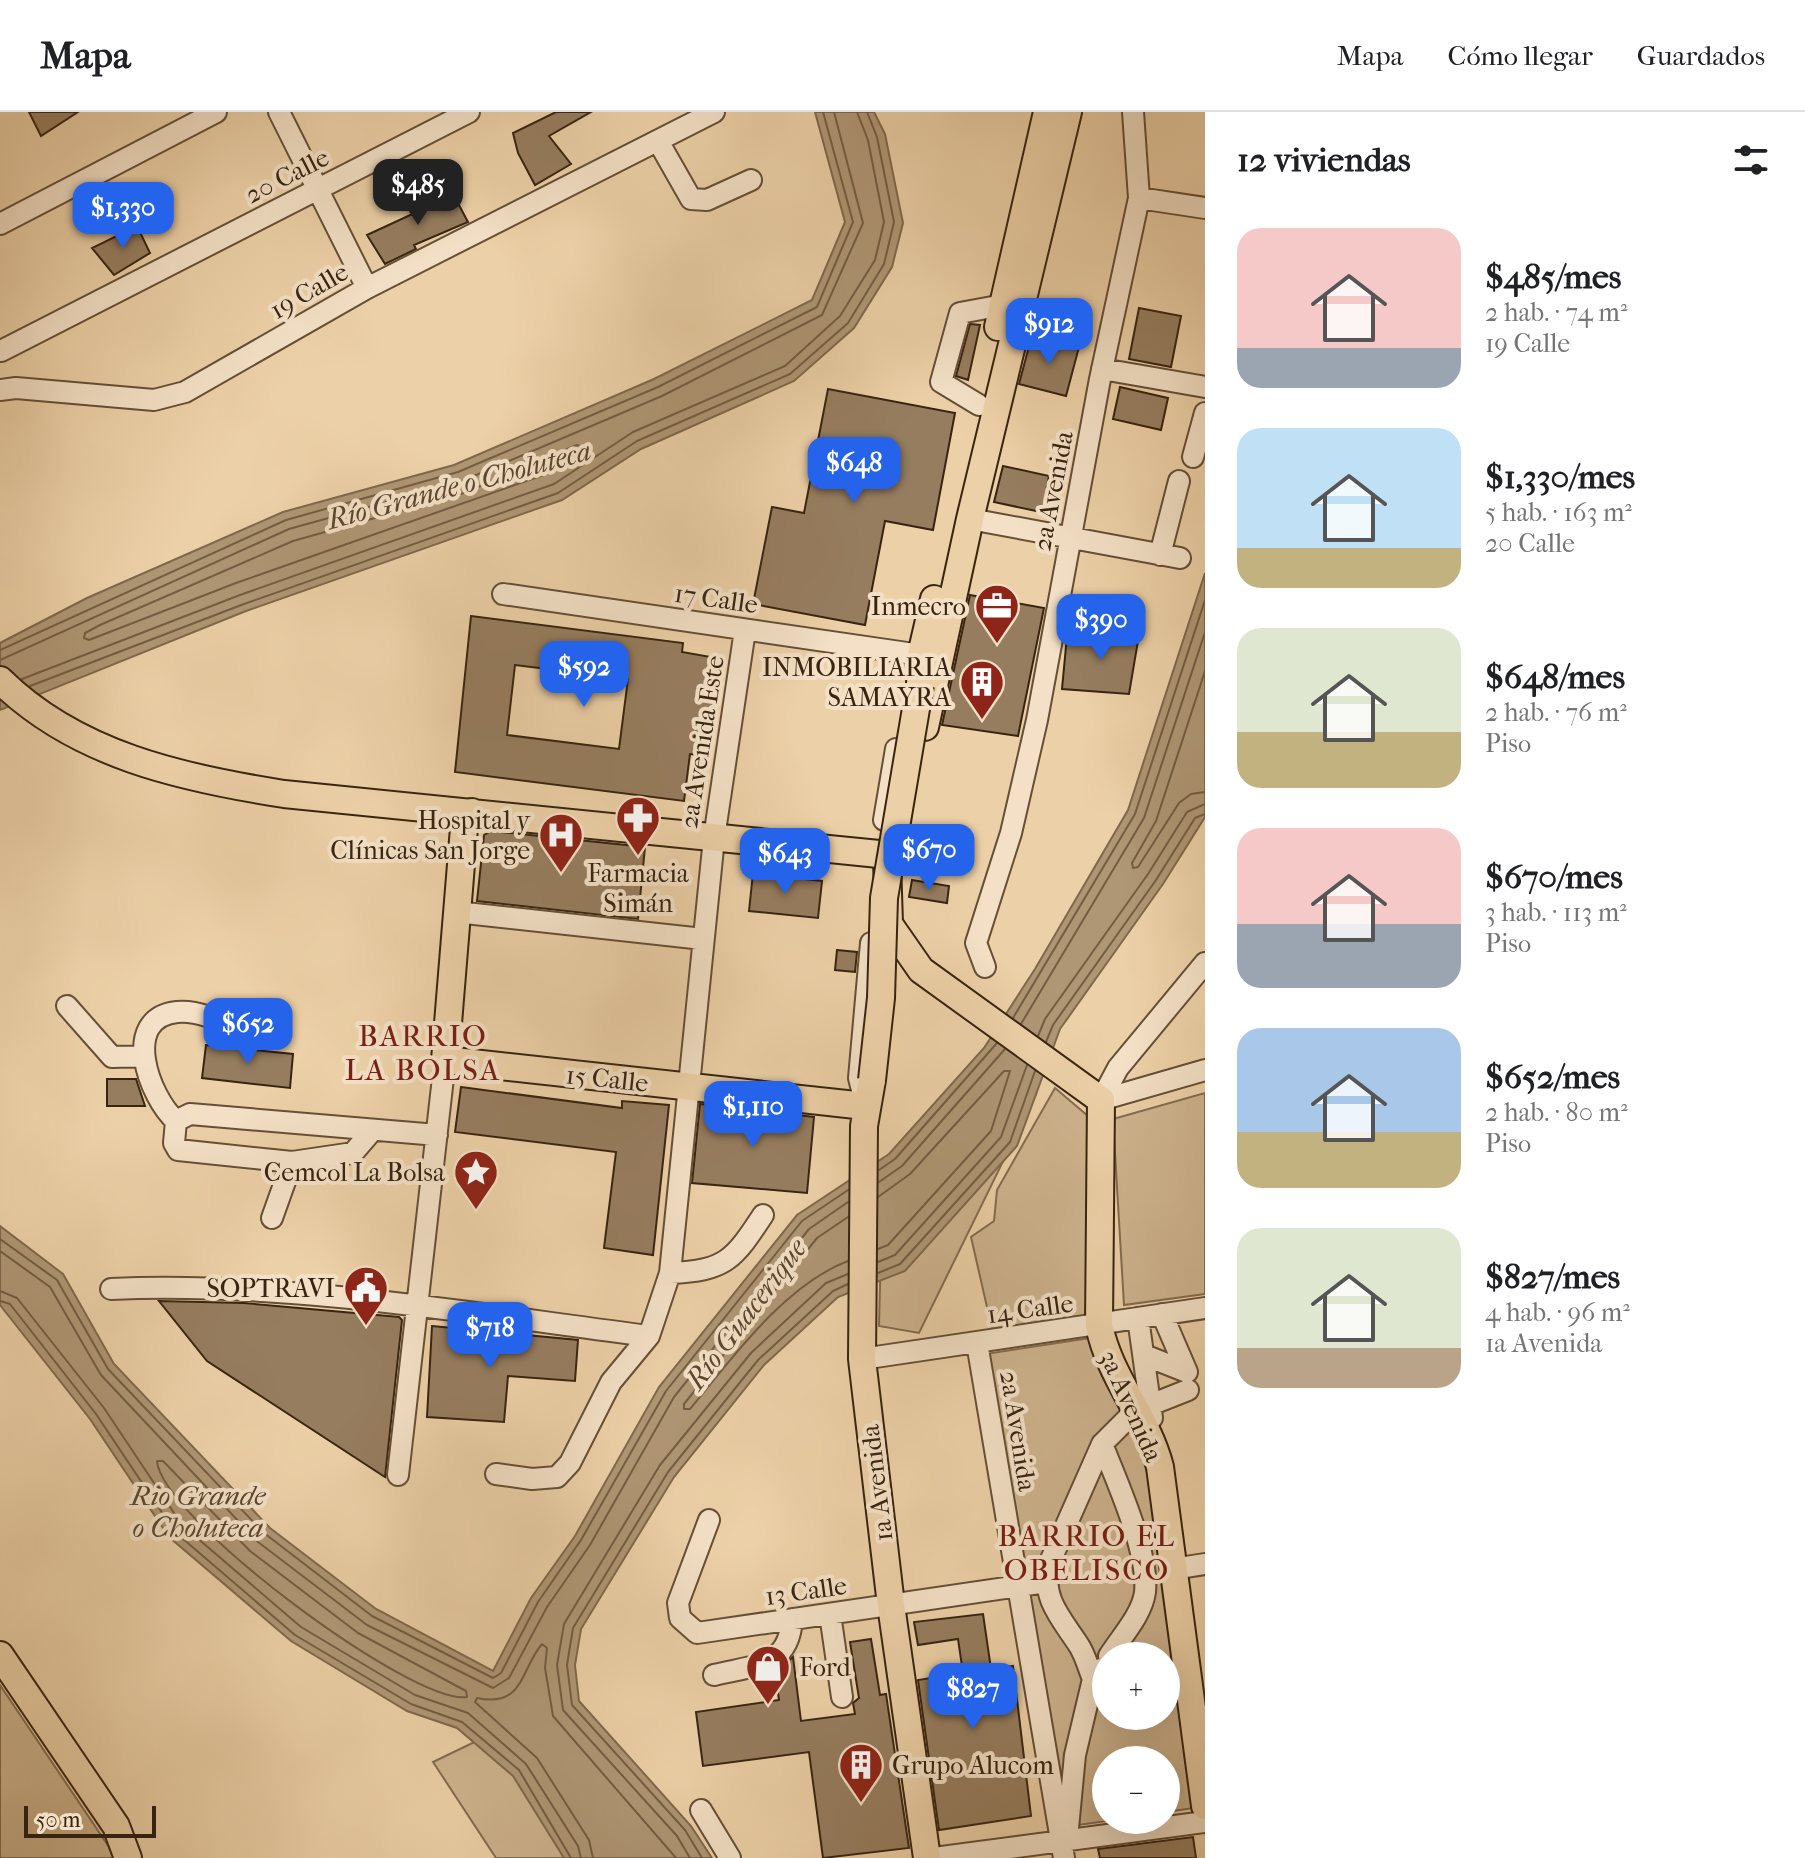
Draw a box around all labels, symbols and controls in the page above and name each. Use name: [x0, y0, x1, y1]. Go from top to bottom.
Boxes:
text: Mapa: [40, 33, 131, 78]
text: Mapa: [1337, 39, 1404, 72]
text: Cómo llegar: [1448, 39, 1593, 72]
text: Guardados: [1637, 39, 1765, 72]
icon: filters: [1729, 138, 1773, 182]
text: 12 viviendas: [1237, 140, 1411, 180]
street label: 20 Calle: [240, 142, 334, 210]
pin: $485: [371, 159, 465, 227]
text: $485: [391, 169, 445, 200]
pin: $1,330: [58, 182, 188, 250]
text: $1,330: [91, 192, 155, 223]
street label: 19 Calle: [264, 256, 354, 326]
text: $485/mes: [1485, 257, 1621, 297]
icon: home: [1301, 260, 1397, 356]
text: 2 hab. · 74 m²: [1485, 297, 1627, 328]
pin: $912: [1002, 298, 1096, 366]
text: $912: [1024, 308, 1074, 339]
text: 19 Calle: [1485, 328, 1570, 359]
street label: 2a Avenida: [1026, 428, 1080, 554]
water label: Río Grande o Choluteca: [322, 434, 595, 537]
pin: $648: [807, 437, 901, 505]
text: $648: [826, 447, 882, 478]
text: $1,330/mes: [1485, 457, 1635, 497]
icon: home: [1301, 460, 1397, 556]
text: 5 hab. · 163 m²: [1485, 497, 1632, 528]
text: 20 Calle: [1485, 528, 1575, 559]
street label: 17 Calle: [672, 578, 760, 620]
office icon: Inmecro: [973, 582, 1021, 645]
place label: Inmecro: [871, 591, 966, 622]
pin: $390: [1054, 594, 1148, 662]
text: $390: [1075, 604, 1127, 635]
pin: $592: [537, 641, 631, 709]
text: $592: [558, 651, 610, 682]
place label: INMOBILIARIA SAMAYRA: [762, 652, 952, 713]
street label: 2a Avenida Este: [673, 653, 731, 831]
text: $648/mes: [1485, 657, 1625, 697]
building icon: INMOBILIARIA SAMAYRA: [958, 658, 1006, 721]
icon: home: [1301, 660, 1397, 756]
text: 2 hab. · 76 m²: [1485, 697, 1627, 728]
text: Piso: [1485, 728, 1531, 759]
pharmacy icon: Farmacia Simán: [614, 794, 662, 857]
place label: Hospital y Clínicas San Jorge: [330, 805, 531, 866]
hospital icon: Hospital y Clínicas San Jorge: [537, 811, 585, 874]
pin: $670: [882, 824, 976, 892]
pin: $643: [738, 828, 832, 896]
text: $670: [901, 834, 957, 865]
text: $643: [758, 838, 812, 869]
text: $670/mes: [1485, 857, 1623, 897]
place label: Farmacia Simán: [587, 858, 690, 919]
icon: home: [1301, 860, 1397, 956]
text: 3 hab. · 113 m²: [1485, 897, 1627, 928]
text: Piso: [1485, 928, 1531, 959]
pin: $652: [201, 998, 295, 1066]
text: $652: [222, 1008, 275, 1039]
district label: BARRIO LA BOLSA: [345, 1019, 501, 1088]
text: $652/mes: [1485, 1057, 1620, 1097]
street label: 15 Calle: [564, 1059, 650, 1099]
icon: home: [1301, 1060, 1397, 1156]
pin: $1,110: [688, 1081, 818, 1149]
text: $1,110: [722, 1091, 784, 1122]
text: 2 hab. · 80 m²: [1485, 1097, 1628, 1128]
text: Piso: [1485, 1128, 1531, 1159]
place icon: Cemcol La Bolsa: [452, 1148, 500, 1211]
place label: Cemcol La Bolsa: [264, 1157, 446, 1188]
water label: Río Guacerique: [678, 1232, 814, 1397]
text: $827/mes: [1485, 1257, 1620, 1297]
icon: home: [1301, 1260, 1397, 1356]
public building icon: SOPTRAVI: [342, 1264, 390, 1327]
place label: SOPTRAVI: [206, 1273, 335, 1304]
street label: 14 Calle: [985, 1288, 1075, 1330]
text: 4 hab. · 96 m²: [1485, 1297, 1630, 1328]
pin: $718: [443, 1302, 537, 1370]
text: $718: [465, 1312, 515, 1343]
text: 1a Avenida: [1485, 1328, 1602, 1359]
street label: 3a Avenida: [1093, 1345, 1170, 1467]
street label: 2a Avenida: [993, 1369, 1043, 1494]
street label: 1a Avenida: [854, 1422, 900, 1543]
water label: Rio Grande o Choluteca: [129, 1479, 266, 1544]
district label: BARRIO EL OBELISCO: [998, 1519, 1176, 1588]
street label: 13 Calle: [763, 1570, 849, 1612]
map controls: [1092, 1642, 1180, 1834]
button: +: [1092, 1642, 1180, 1730]
shop icon: Ford: [744, 1643, 792, 1706]
place label: Ford: [799, 1652, 852, 1683]
pin: $827: [926, 1663, 1020, 1731]
text: $827: [946, 1673, 1000, 1704]
building icon: Grupo Alucom: [837, 1741, 885, 1804]
button: −: [1092, 1746, 1180, 1834]
place label: Grupo Alucom: [892, 1750, 1054, 1781]
scale bar: [24, 1802, 156, 1838]
text: 50 m: [36, 1807, 81, 1833]

